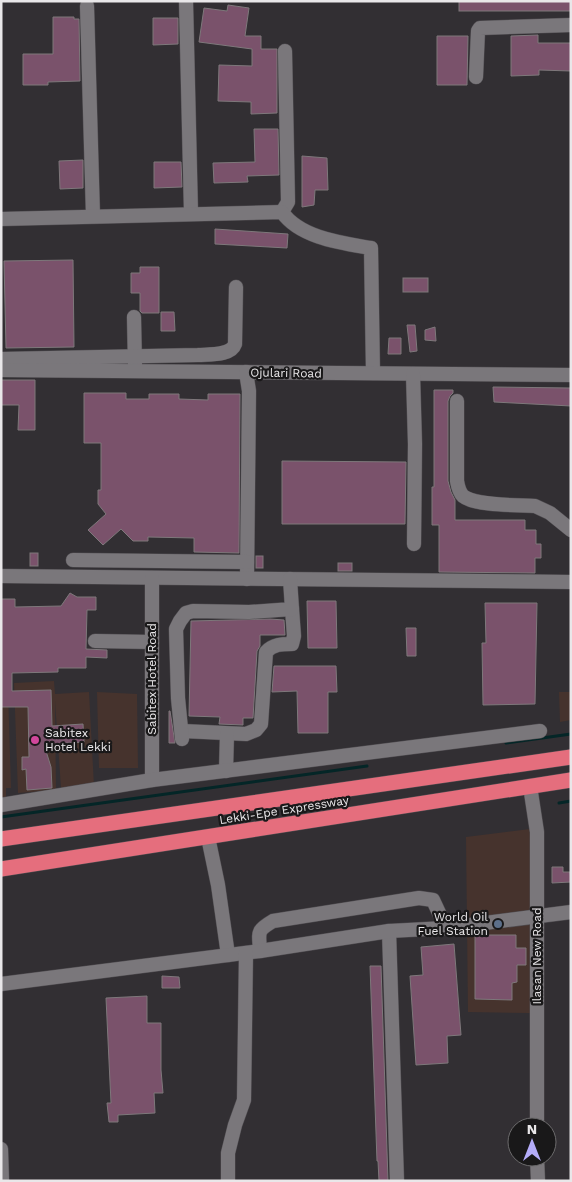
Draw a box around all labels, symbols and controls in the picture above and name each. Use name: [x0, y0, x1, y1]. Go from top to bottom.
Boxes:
street label: Ojulari Road: [250, 365, 322, 381]
street label: Sabitex Hotel Road: [145, 623, 159, 735]
place label: Sabitex Hotel Lekki: [45, 726, 111, 754]
marker: Sabitex Hotel Lekki: [29, 734, 41, 746]
street label: Lekki-Epe Expressway: [218, 793, 351, 827]
street label: Ilasan New Road: [530, 907, 544, 1005]
place label: World Oil Fuel Station: [417, 910, 488, 938]
marker: World Oil Fuel Station: [492, 918, 504, 930]
north arrow: [507, 1117, 557, 1167]
text: N: [527, 1121, 537, 1137]

